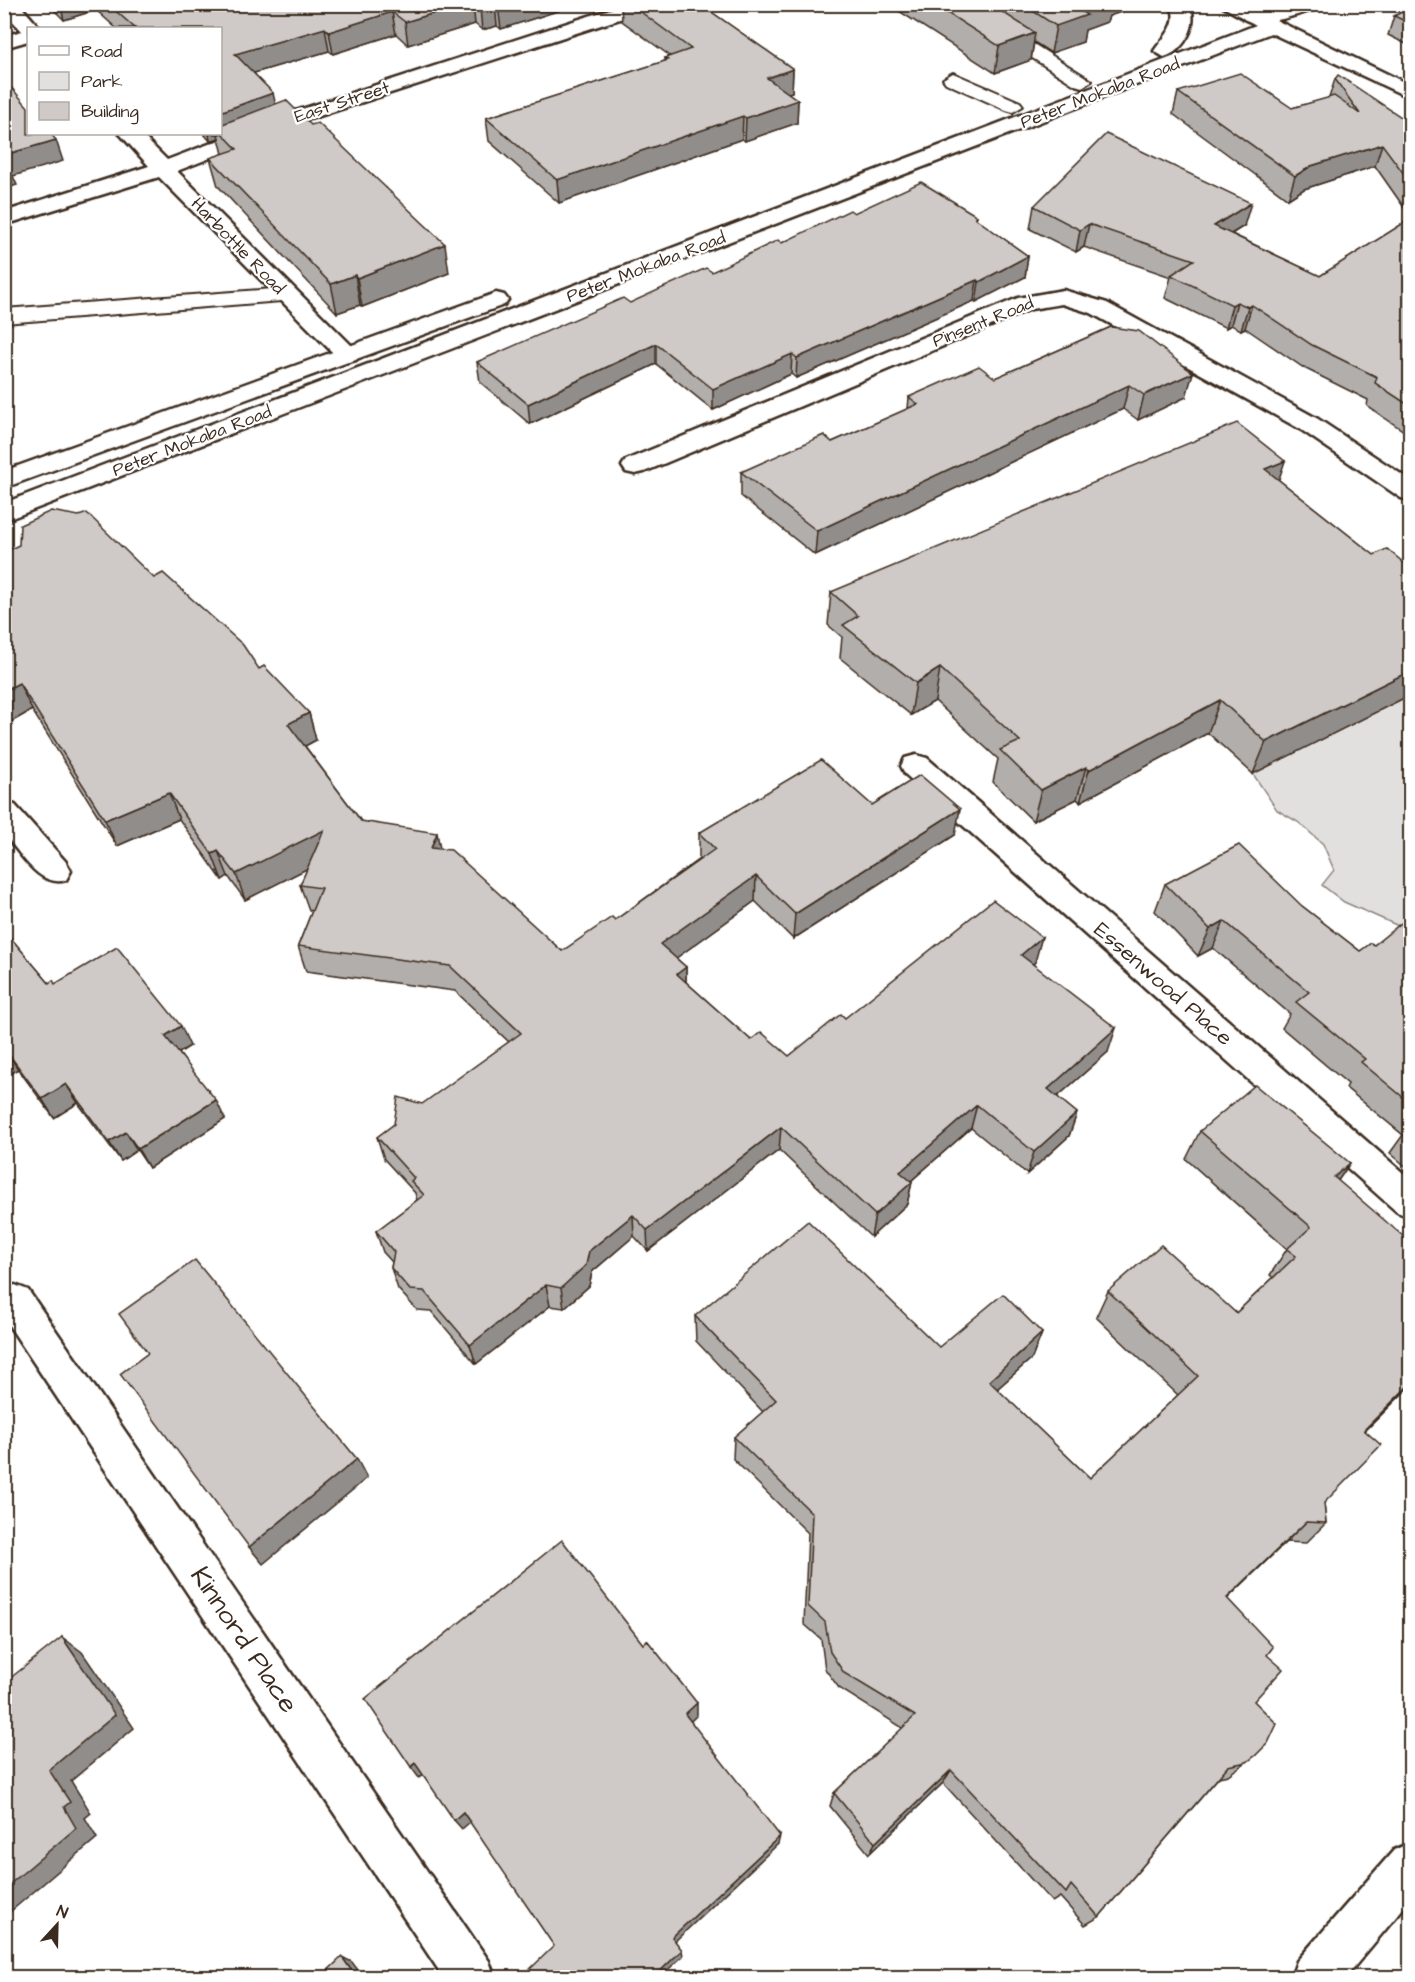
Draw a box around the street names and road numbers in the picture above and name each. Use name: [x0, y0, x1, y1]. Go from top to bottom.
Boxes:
street label: Peter Mokaba Road: [1017, 51, 1183, 135]
street label: East Street: [291, 75, 394, 129]
street label: Harbottle Road: [185, 192, 291, 300]
street label: Peter Mokaba Road: [563, 225, 729, 309]
street label: Pinsent Road: [929, 290, 1037, 354]
street label: Peter Mokaba Road: [109, 399, 275, 483]
street label: Essenwood Place: [1087, 915, 1239, 1053]
street label: Kinnord Place: [181, 1559, 307, 1721]

